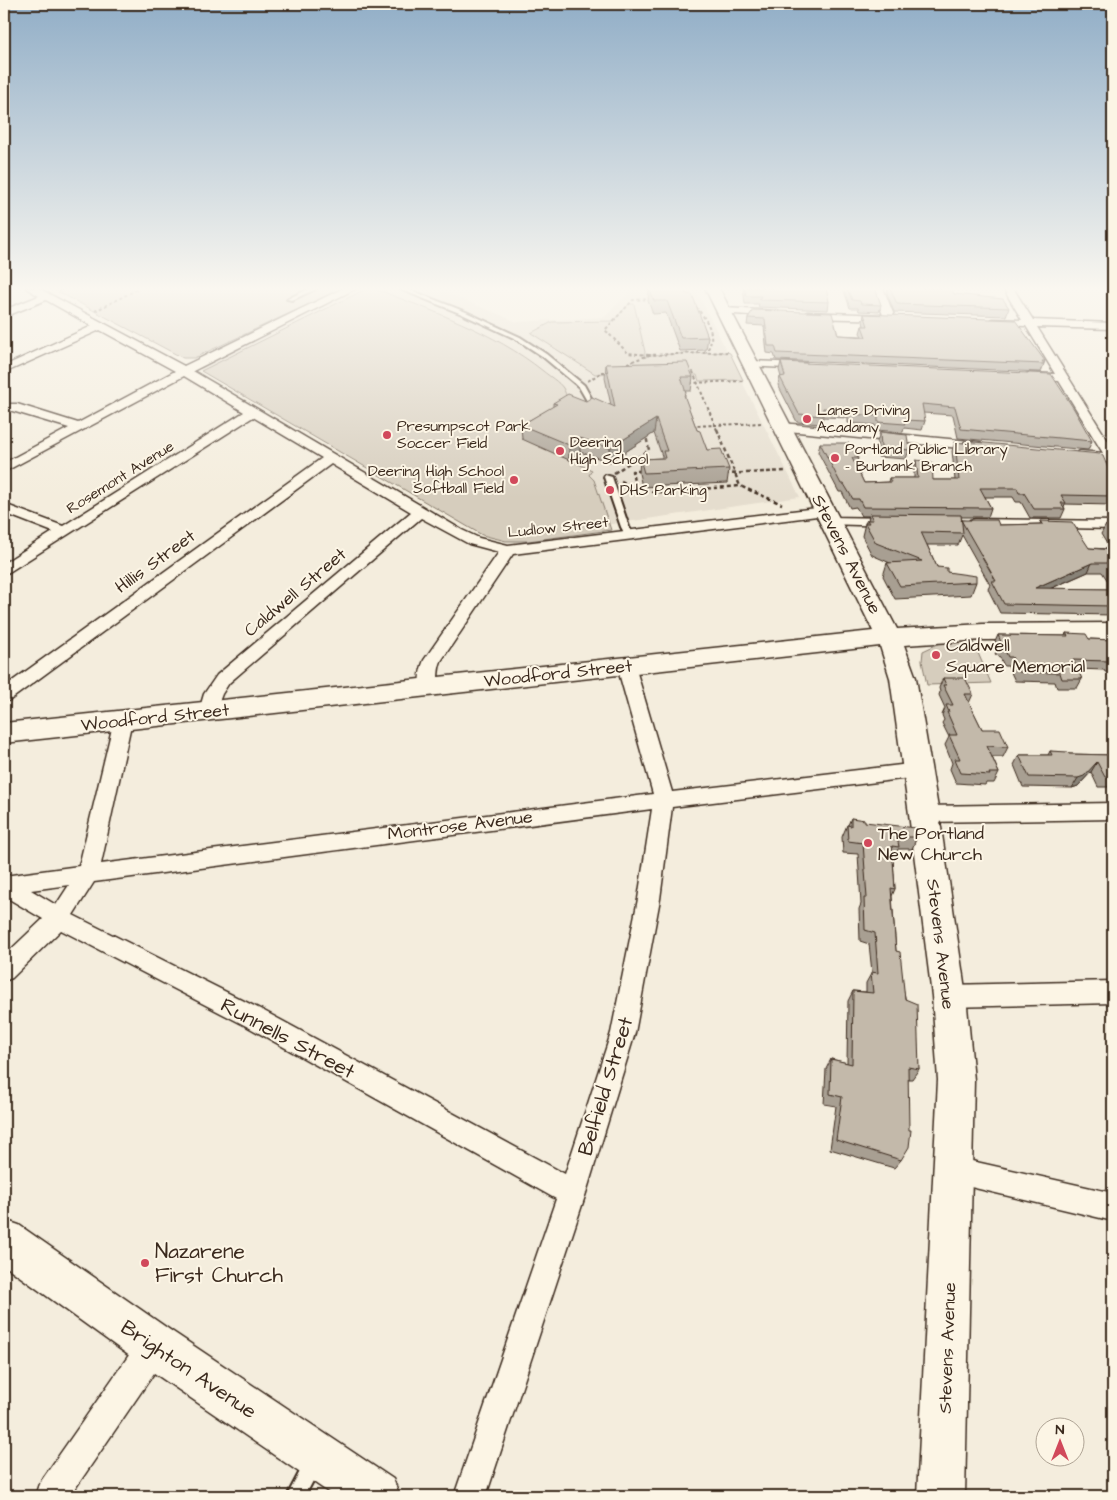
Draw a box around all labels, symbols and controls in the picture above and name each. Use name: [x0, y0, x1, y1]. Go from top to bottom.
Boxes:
place label: Lanes Driving Acadamy: [817, 400, 910, 439]
marker: Lanes Driving Acadamy: [801, 413, 813, 425]
place label: Presumpscot Park Soccer Field: [397, 416, 530, 454]
marker: Presumpscot Park Soccer Field: [381, 429, 393, 441]
place label: Deering High School: [570, 432, 648, 471]
street label: Rosemont Avenue: [62, 436, 178, 519]
place label: Portland Public Library - Burbank Branch: [845, 439, 1008, 477]
marker: Deering High School: [554, 445, 566, 457]
marker: Portland Public Library - Burbank Branch: [829, 452, 841, 464]
place label: Deering High School Softball Field: [368, 461, 504, 499]
marker: Deering High School Softball Field: [508, 474, 520, 486]
place label: DHS Parking: [620, 480, 707, 502]
marker: DHS Parking: [604, 484, 616, 496]
street label: Stevens Avenue: [806, 490, 888, 619]
street label: Ludlow Street: [507, 512, 609, 543]
street label: Hillis Street: [110, 523, 201, 599]
street label: Caldwell Street: [239, 542, 352, 643]
place label: Caldwell Square Memorial: [946, 633, 1086, 679]
marker: Caldwell Square Memorial: [930, 649, 942, 661]
street label: Woodford Street: [483, 653, 634, 694]
street label: Woodford Street: [80, 697, 231, 738]
street label: Montrose Avenue: [386, 804, 534, 847]
place label: The Portland New Church: [878, 821, 984, 867]
marker: The Portland New Church: [862, 837, 874, 849]
street label: Stevens Avenue: [920, 877, 961, 1011]
street label: Runnells Street: [215, 991, 361, 1086]
street label: Belfield Street: [571, 1013, 641, 1159]
place label: Nazarene First Church: [155, 1237, 284, 1290]
marker: Nazarene First Church: [139, 1257, 151, 1269]
street label: Stevens Avenue: [933, 1282, 962, 1414]
street label: Brighton Avenue: [114, 1313, 262, 1427]
north arrow: [1034, 1418, 1084, 1468]
text: N: [1056, 1420, 1065, 1440]

